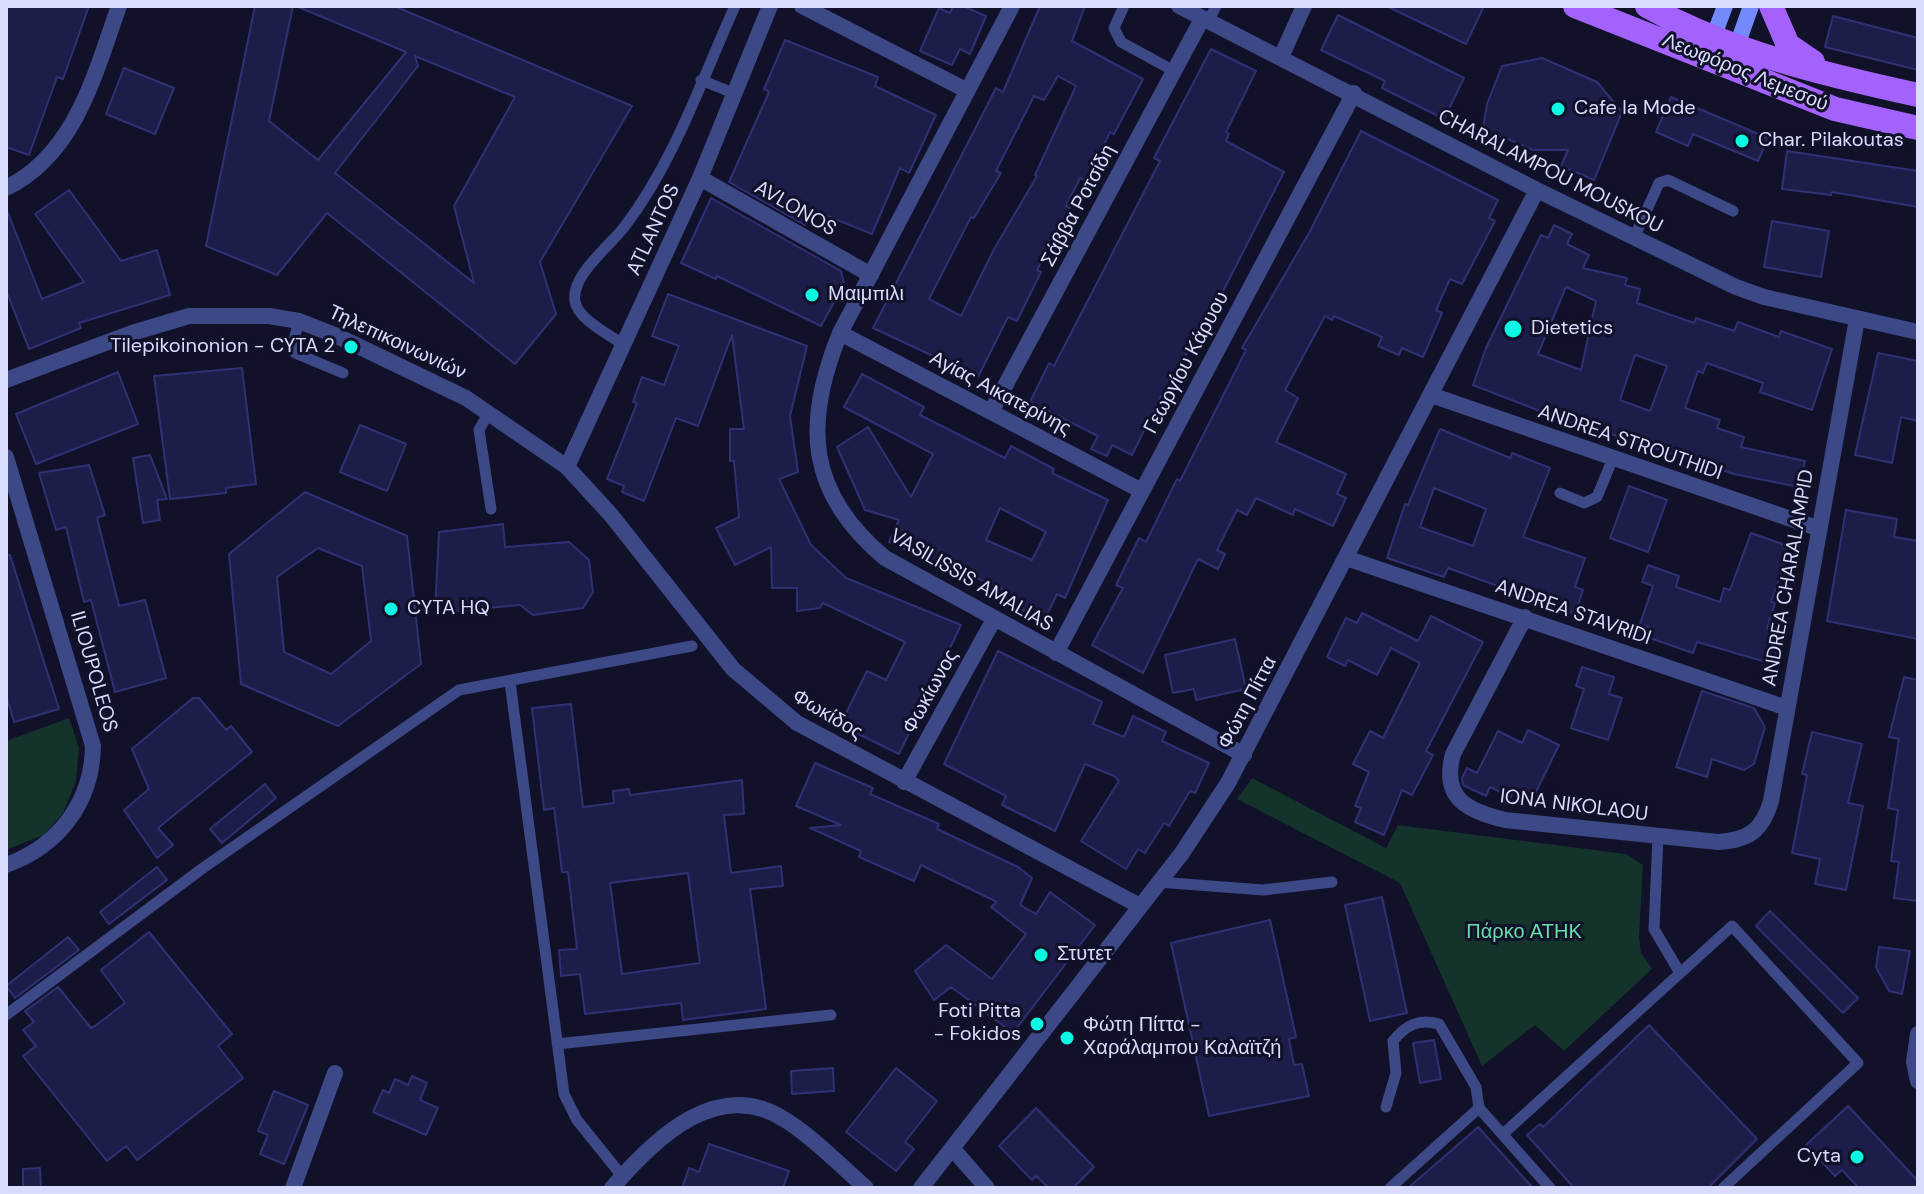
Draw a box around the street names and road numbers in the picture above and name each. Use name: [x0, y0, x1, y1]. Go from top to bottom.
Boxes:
street label: Λεωφόρος Λεμεσού: [1659, 29, 1831, 117]
street label: CHARALAMPOU MOUSKOU: [1434, 105, 1666, 239]
street label: Σάββα Ροτσίδη: [1037, 141, 1121, 271]
street label: AVLONOS: [750, 176, 840, 242]
street label: ATLANTOS: [622, 180, 686, 280]
street label: Γεωργίου Κάρυου: [1139, 288, 1235, 438]
street label: Τηλεπικοινωνιών: [324, 301, 470, 385]
street label: Αγίας Αικατερίνης: [925, 347, 1075, 441]
street label: ANDREA STROUTHIDI: [1535, 400, 1725, 486]
street label: ANDREA CHARALAMPID: [1758, 468, 1820, 688]
street label: VASILISSIS AMALIAS: [885, 524, 1057, 638]
street label: ANDREA STAVRIDI: [1492, 575, 1654, 651]
street label: ILIOUPOLEOS: [64, 609, 122, 735]
street label: Φωκίωνος: [898, 646, 964, 738]
street label: Φώτη Πίττα: [1214, 653, 1282, 753]
street label: Φωκίδος: [787, 685, 867, 745]
street label: IONA NIKOLAOU: [1499, 785, 1649, 827]

